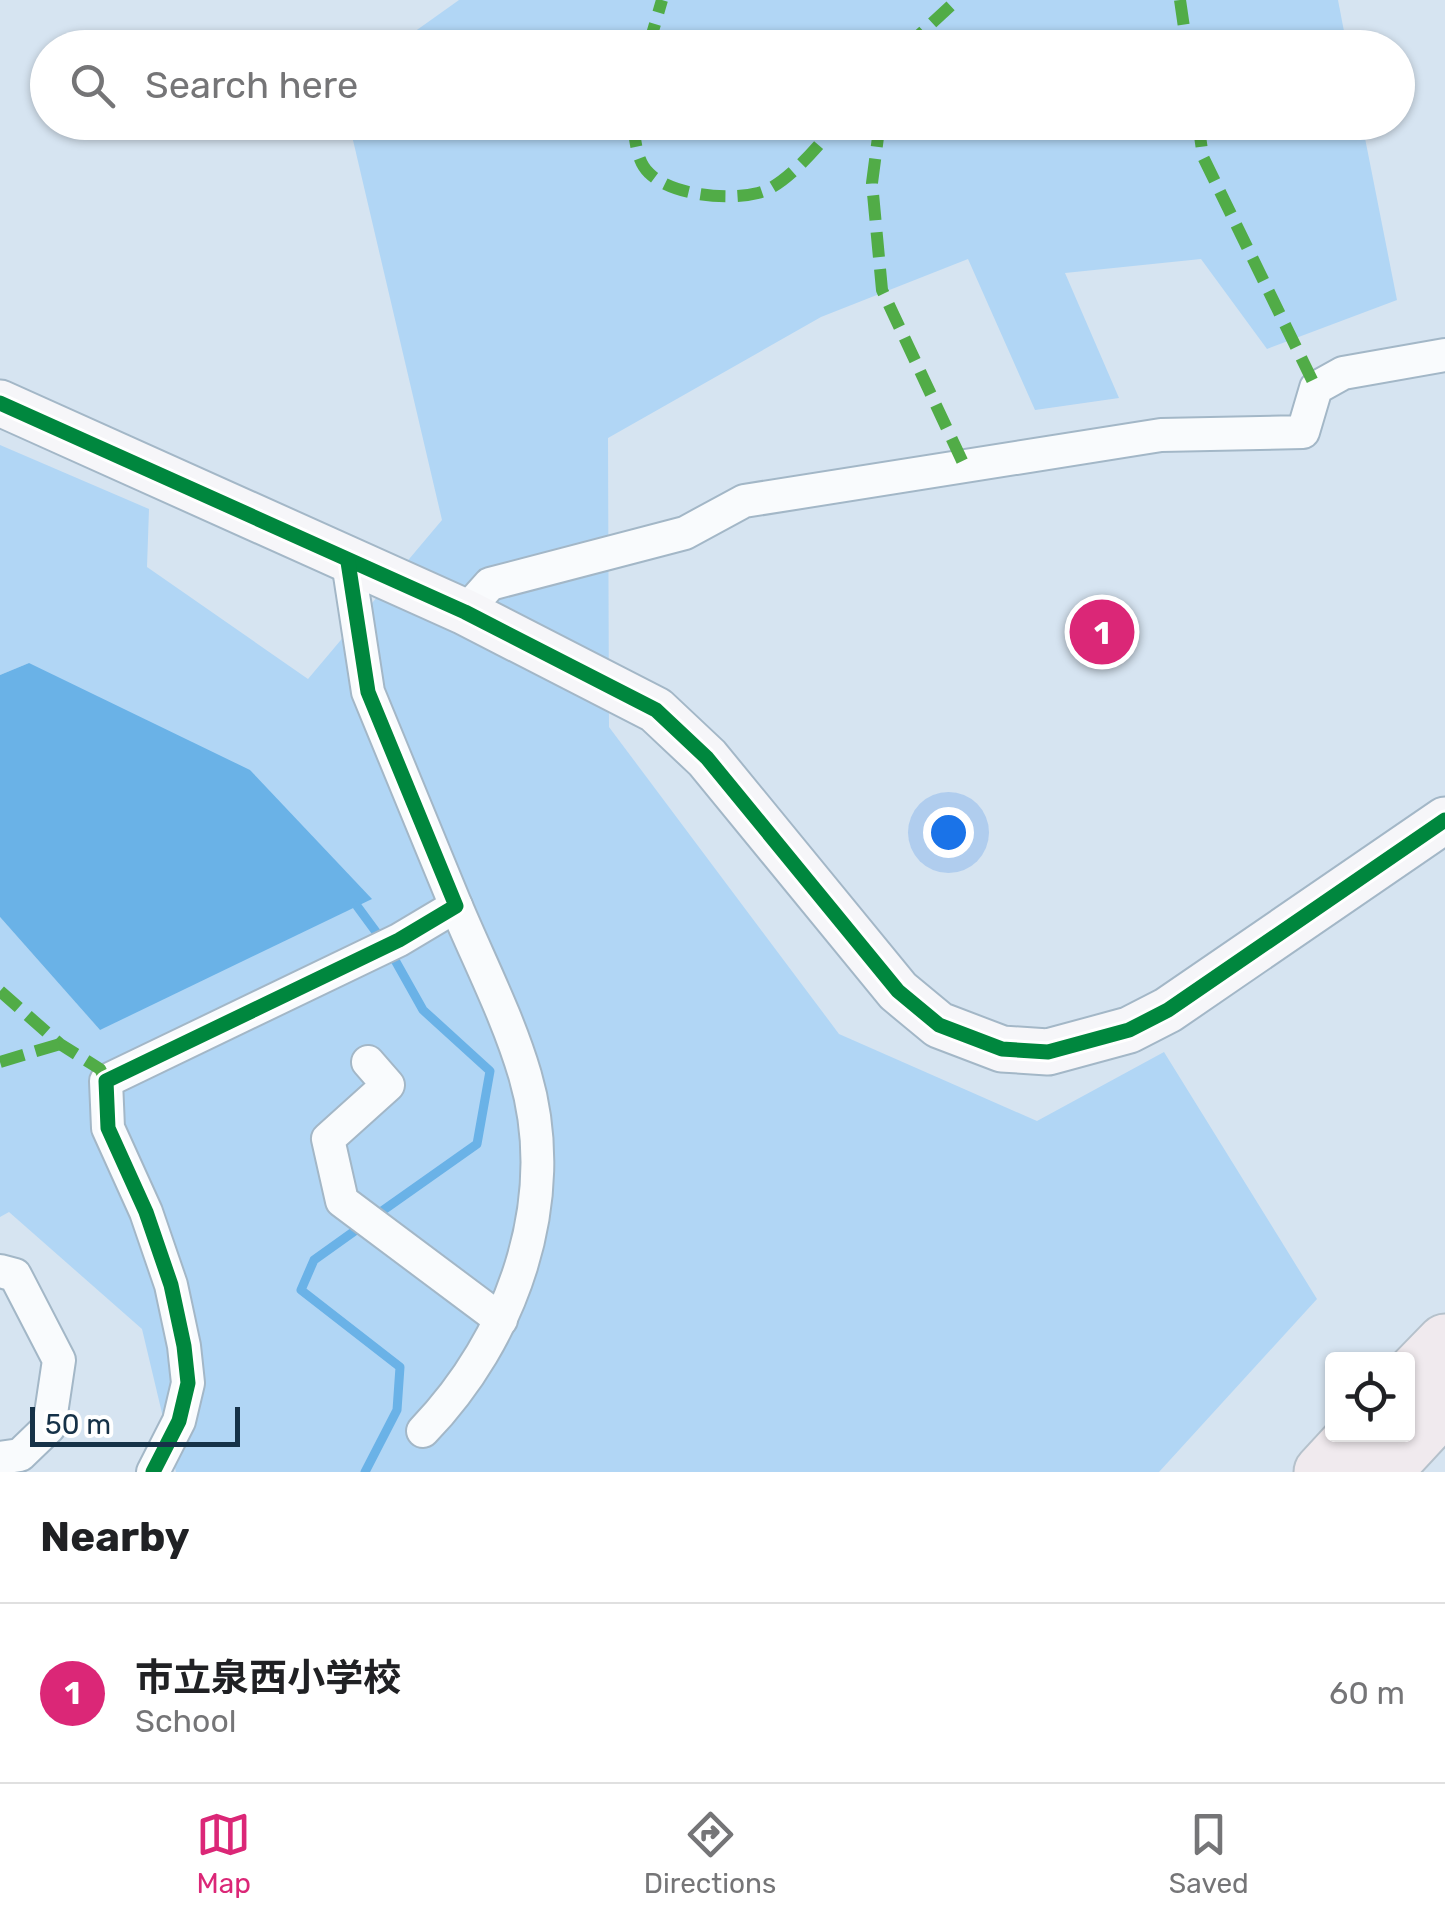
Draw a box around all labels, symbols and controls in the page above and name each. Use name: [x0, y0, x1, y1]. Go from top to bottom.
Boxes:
search box: [30, 30, 1415, 140]
icon: search: [65, 58, 120, 113]
text: Search here: [145, 62, 358, 108]
pin: 1: [1070, 594, 1134, 670]
your location: [923, 807, 974, 858]
map controls: [1325, 1352, 1415, 1442]
button: locate: [1325, 1352, 1415, 1442]
scale bar: [30, 1402, 240, 1446]
text: 50 m: [45, 1408, 111, 1441]
text: Nearby: [40, 1512, 190, 1562]
text: 市立泉西小学校: [135, 1655, 401, 1701]
text: 1: [65, 1674, 80, 1712]
text: 60 m: [1329, 1674, 1405, 1712]
text: School: [135, 1702, 237, 1740]
tab: Map: [196, 1807, 251, 1900]
tab: Directions: [644, 1807, 776, 1900]
tab: Saved: [1169, 1807, 1249, 1900]

